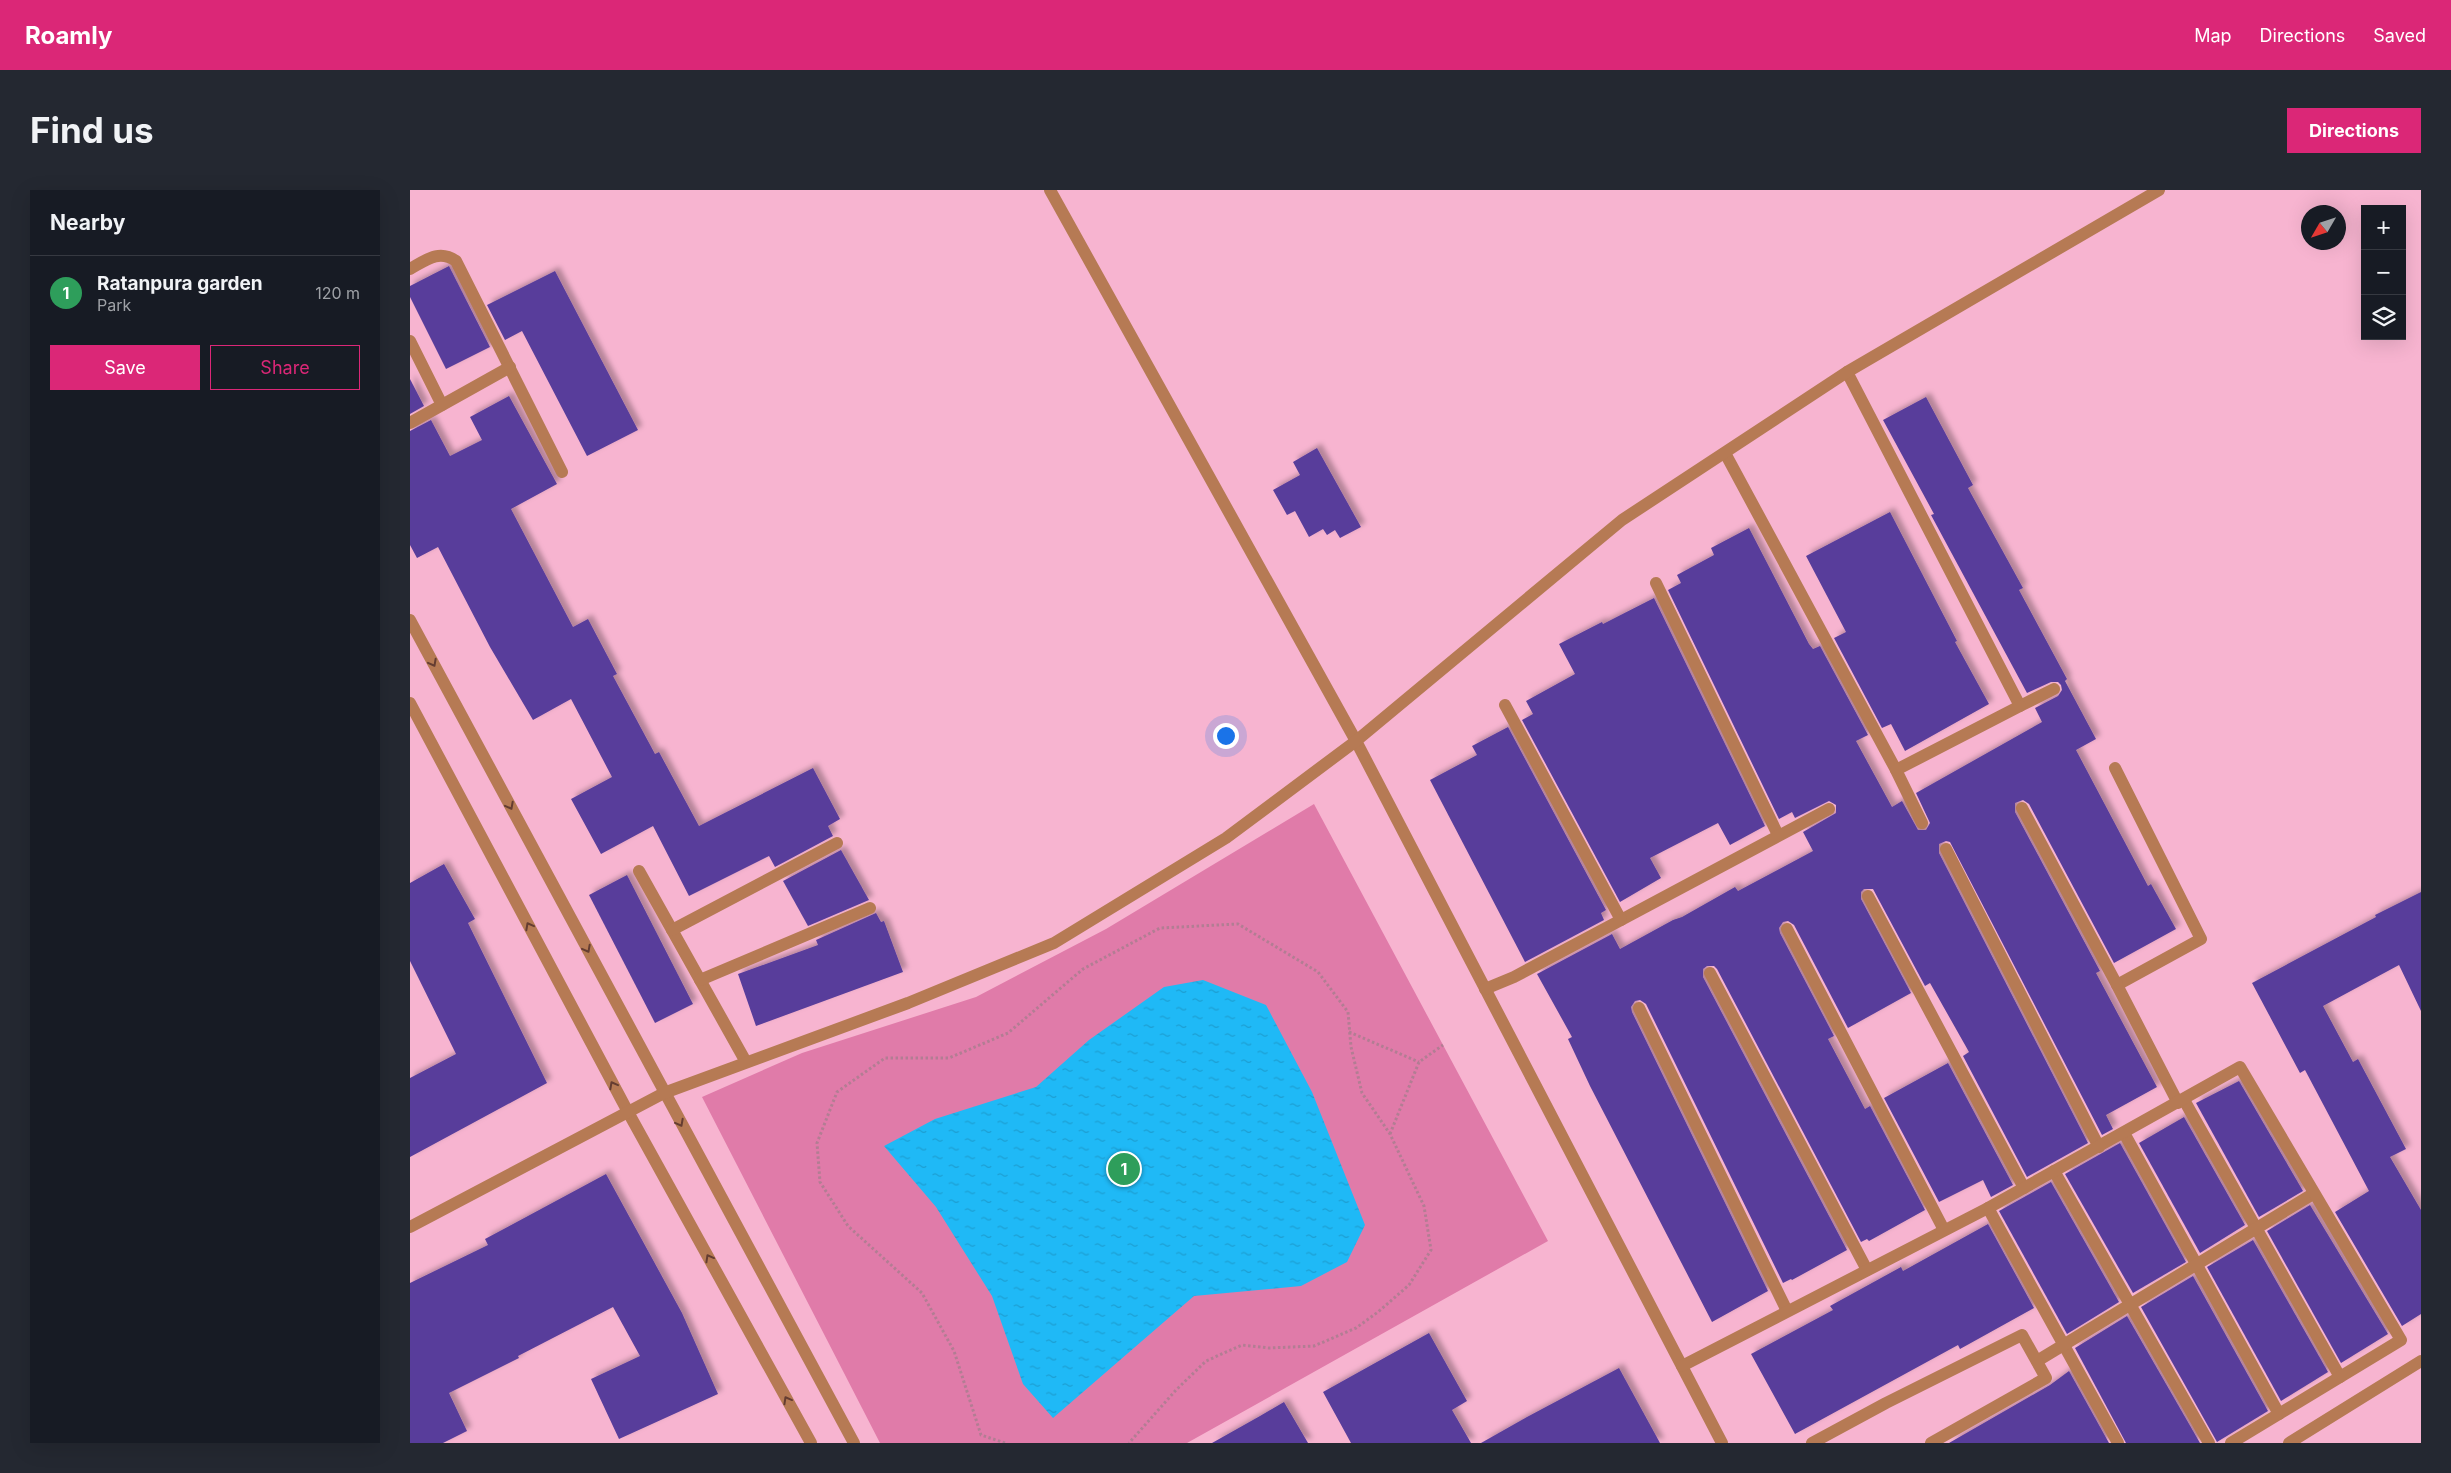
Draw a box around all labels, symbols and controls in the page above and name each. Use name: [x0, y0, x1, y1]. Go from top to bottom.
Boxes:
text: Roamly: [25, 21, 112, 50]
text: Map: [2194, 25, 2232, 46]
text: Directions: [2260, 25, 2345, 46]
text: Saved: [2373, 25, 2426, 46]
button: Directions: [2287, 108, 2421, 153]
text: Find us: [30, 109, 154, 151]
north arrow: [2301, 205, 2346, 250]
map controls: [2361, 205, 2406, 340]
button: +: [2361, 205, 2406, 250]
text: Nearby: [50, 210, 125, 235]
button: −: [2361, 250, 2406, 295]
text: Ratanpura garden: [97, 272, 263, 295]
text: 1: [63, 283, 69, 303]
text: 120 m: [315, 283, 360, 303]
text: Park: [97, 295, 131, 315]
button: layers: [2361, 295, 2406, 340]
button: Save: [50, 345, 200, 390]
button: Share: [210, 345, 360, 390]
one-way arrow: [427, 658, 437, 667]
your location: [1213, 723, 1239, 749]
one-way arrow: [504, 801, 514, 810]
one-way arrow: [525, 922, 535, 931]
one-way arrow: [581, 944, 591, 953]
one-way arrow: [610, 1081, 620, 1090]
one-way arrow: [674, 1118, 684, 1127]
pin: 1: [1108, 1150, 1140, 1188]
one-way arrow: [705, 1254, 715, 1263]
one-way arrow: [783, 1397, 793, 1406]

